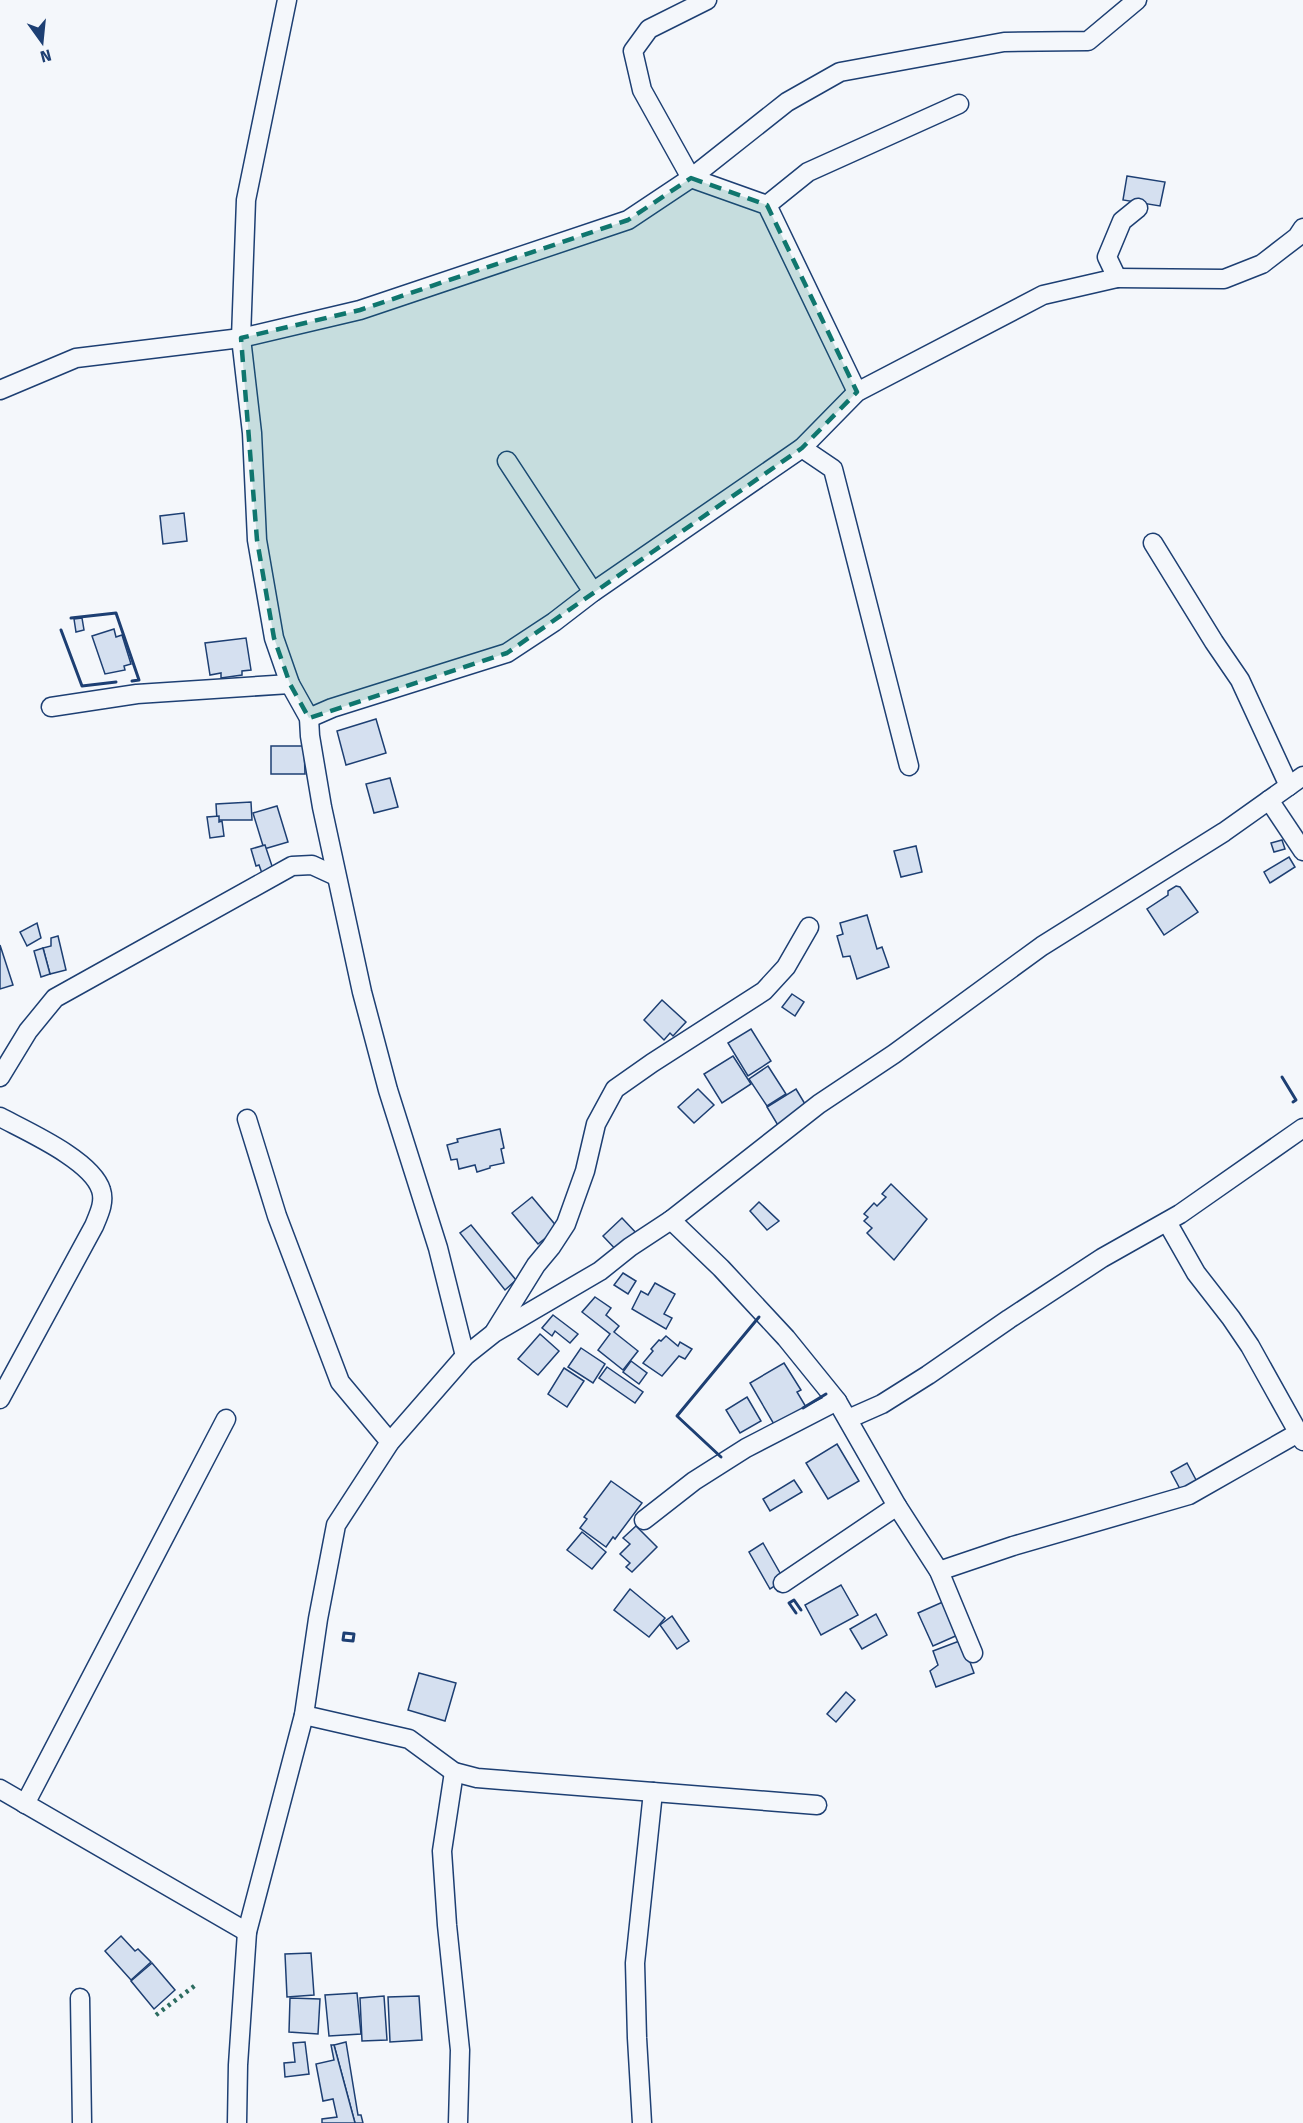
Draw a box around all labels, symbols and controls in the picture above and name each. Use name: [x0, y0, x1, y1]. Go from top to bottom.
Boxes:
north arrow: [12, 12, 72, 72]
text: N: [38, 45, 53, 67]

